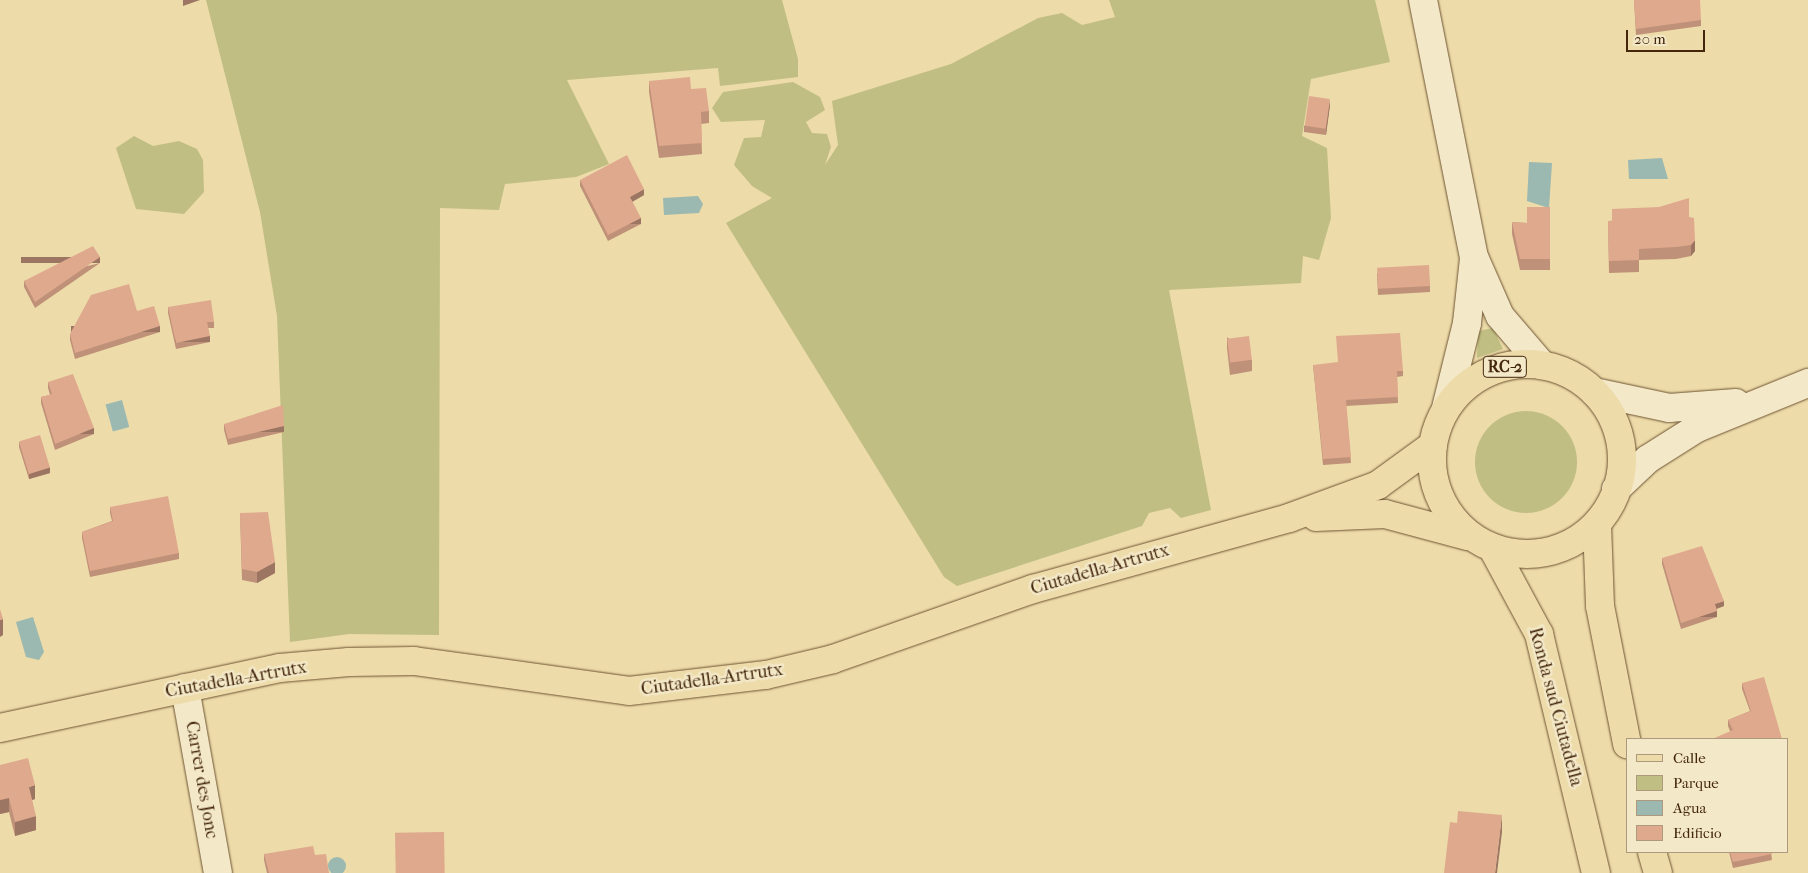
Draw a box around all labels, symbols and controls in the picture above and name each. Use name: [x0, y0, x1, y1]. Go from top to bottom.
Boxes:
scale bar: [1628, 20, 1707, 52]
text: 20 m: [1634, 30, 1666, 48]
road number: RC-2: [1482, 354, 1528, 381]
street label: Ciutadella-Artrutx: [1028, 540, 1172, 600]
street label: Ronda sud Ciutadella: [1523, 625, 1587, 789]
street label: Ciutadella-Artrutx: [164, 657, 308, 703]
street label: Ciutadella-Artrutx: [640, 659, 784, 701]
street label: Carrer des Jonc: [180, 720, 222, 840]
legend: [1626, 738, 1788, 853]
text: Calle: [1673, 749, 1706, 767]
text: Parque: [1673, 774, 1719, 792]
text: Agua: [1673, 799, 1706, 817]
text: Edificio: [1673, 824, 1722, 842]

